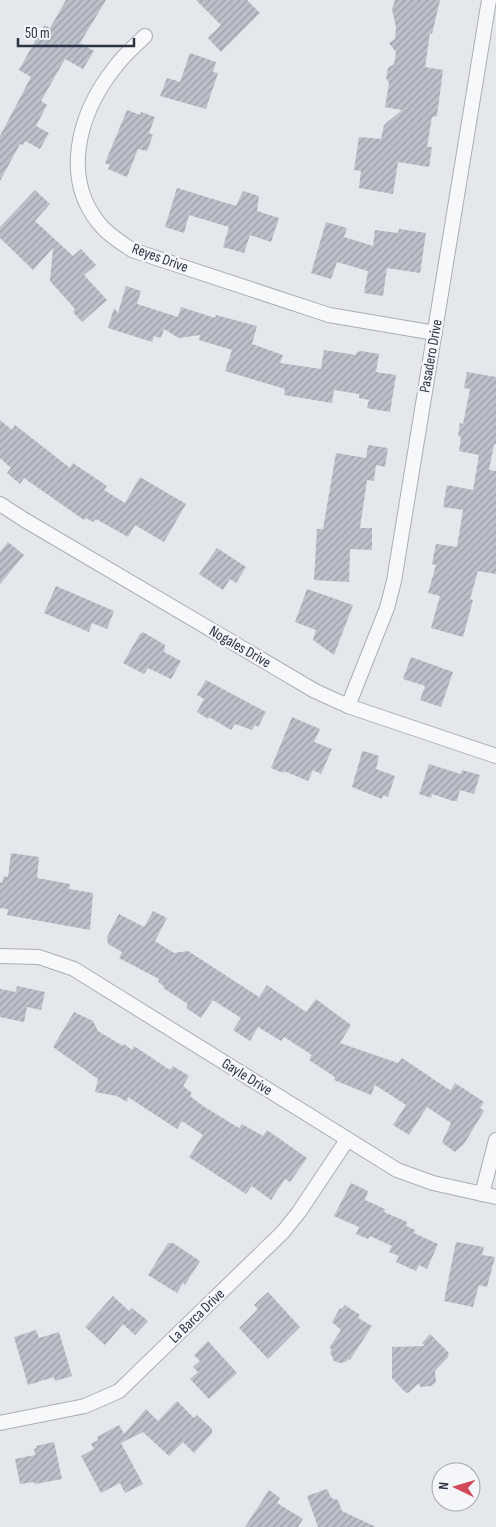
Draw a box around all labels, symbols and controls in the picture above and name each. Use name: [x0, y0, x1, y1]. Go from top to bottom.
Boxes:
scale bar: [18, 15, 134, 47]
text: 50 m: [25, 24, 50, 43]
street label: Reyes Drive: [129, 239, 191, 277]
street label: Pasadero Drive: [415, 318, 447, 394]
street label: Nogales Drive: [206, 622, 274, 672]
street label: Gayle Drive: [218, 1054, 276, 1100]
street label: La Barca Drive: [165, 1285, 229, 1347]
north arrow: [431, 1462, 481, 1512]
text: N: [435, 1481, 452, 1490]

